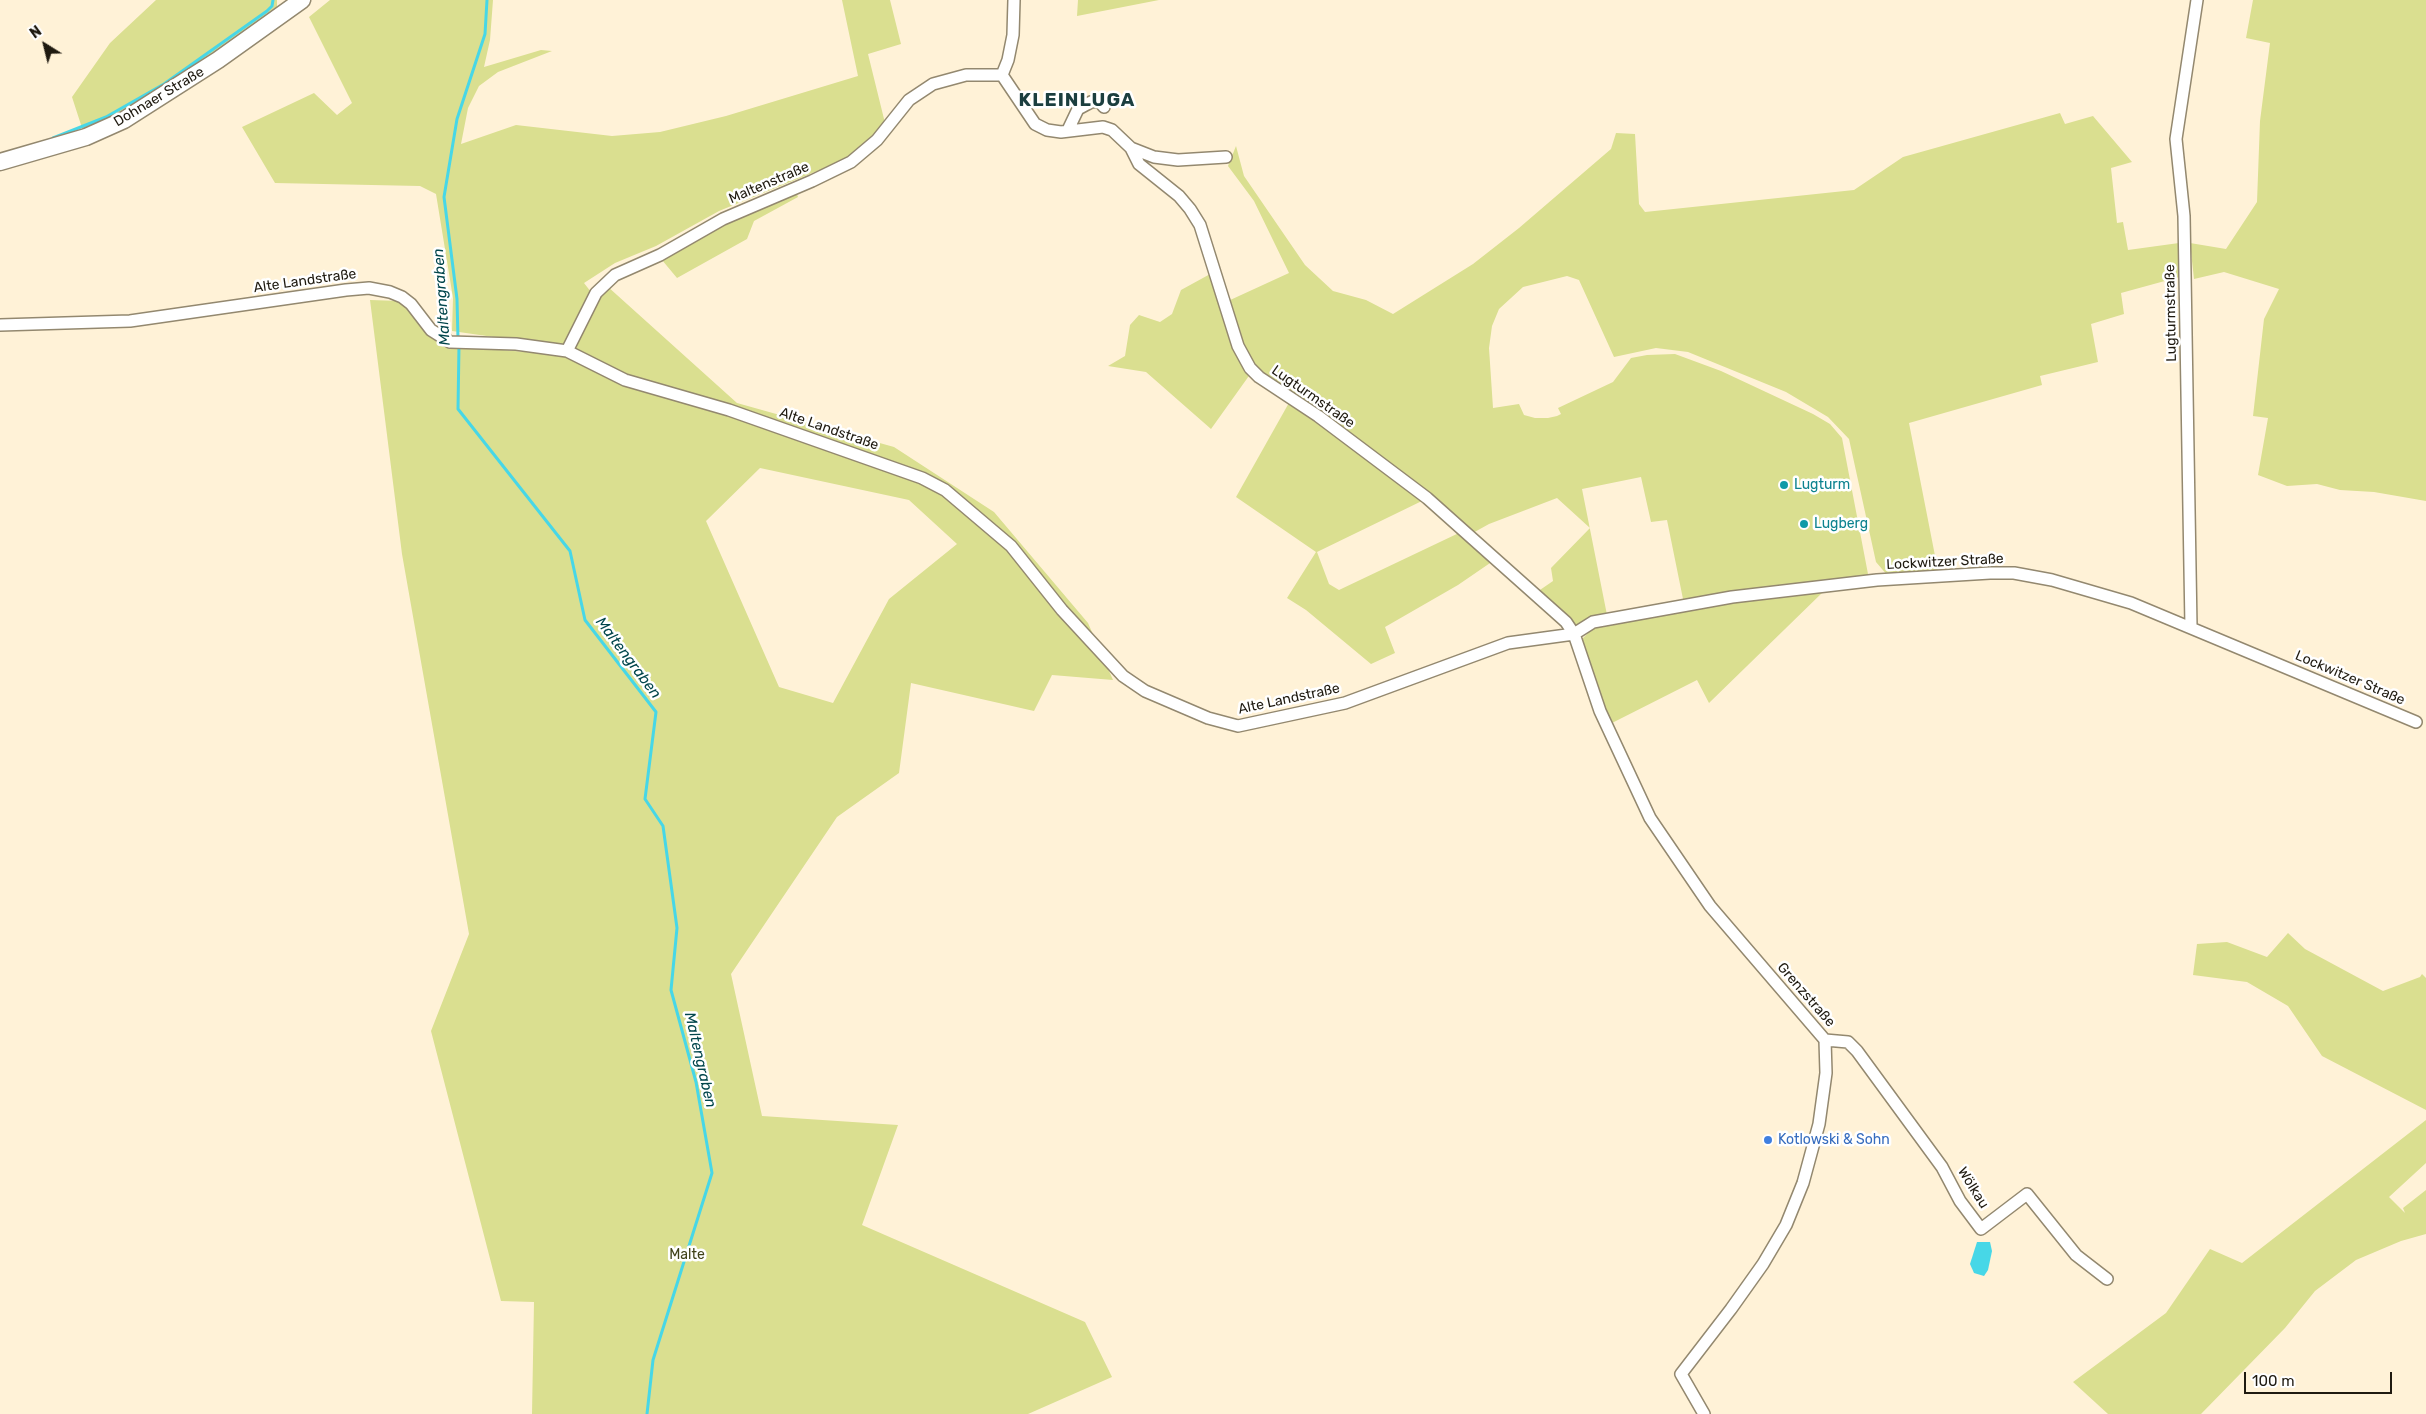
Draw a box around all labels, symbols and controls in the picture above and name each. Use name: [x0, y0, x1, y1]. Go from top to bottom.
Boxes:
north arrow: [20, 20, 70, 70]
text: N: [27, 23, 45, 42]
street label: Dohnaer Straße: [111, 63, 207, 131]
district label: KLEINLUGA: [1017, 90, 1137, 112]
street label: Maltenstraße: [726, 159, 812, 207]
water label: Maltengraben: [430, 248, 454, 346]
street label: Lugturmstraße: [2162, 264, 2180, 362]
street label: Alte Landstraße: [253, 265, 357, 297]
street label: Lugturmstraße: [1268, 362, 1358, 432]
street label: Alte Landstraße: [777, 404, 881, 454]
place label: Lugturm: [1794, 477, 1850, 493]
marker: Lugturm: [1778, 479, 1790, 491]
place label: Lugberg: [1814, 516, 1868, 532]
marker: Lugberg: [1798, 518, 1810, 530]
street label: Lockwitzer Straße: [1886, 551, 2004, 573]
water label: Maltengraben: [591, 614, 665, 702]
street label: Lockwitzer Straße: [2293, 647, 2407, 709]
street label: Alte Landstraße: [1237, 680, 1341, 718]
street label: Grenzstraße: [1773, 959, 1839, 1031]
water label: Maltengraben: [680, 1010, 720, 1110]
place label: Kotlowski & Sohn: [1778, 1132, 1890, 1148]
marker: Kotlowski & Sohn: [1762, 1134, 1774, 1146]
street label: Wölkau: [1954, 1164, 1992, 1212]
park label: Malte: [669, 1247, 705, 1263]
scale bar: [2246, 1362, 2394, 1394]
text: 100 m: [2252, 1372, 2294, 1390]

